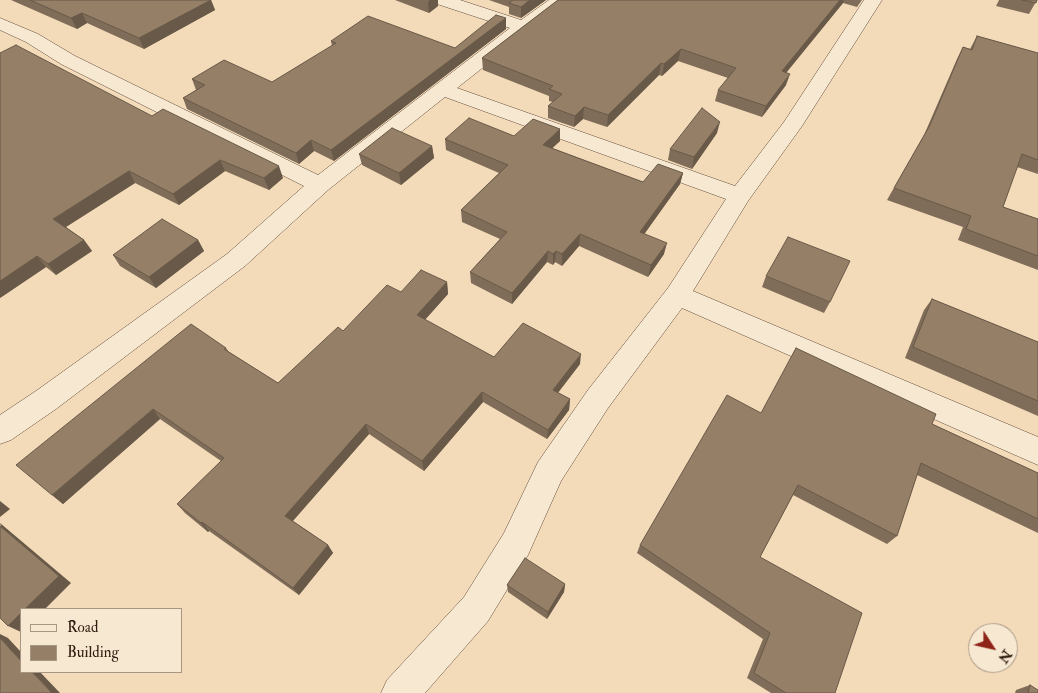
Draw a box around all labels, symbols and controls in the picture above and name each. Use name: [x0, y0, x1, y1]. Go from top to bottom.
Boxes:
legend: [20, 608, 182, 673]
text: Road: [67, 618, 98, 637]
north arrow: [968, 623, 1018, 673]
text: Building: [67, 643, 119, 662]
text: N: [994, 646, 1015, 666]

